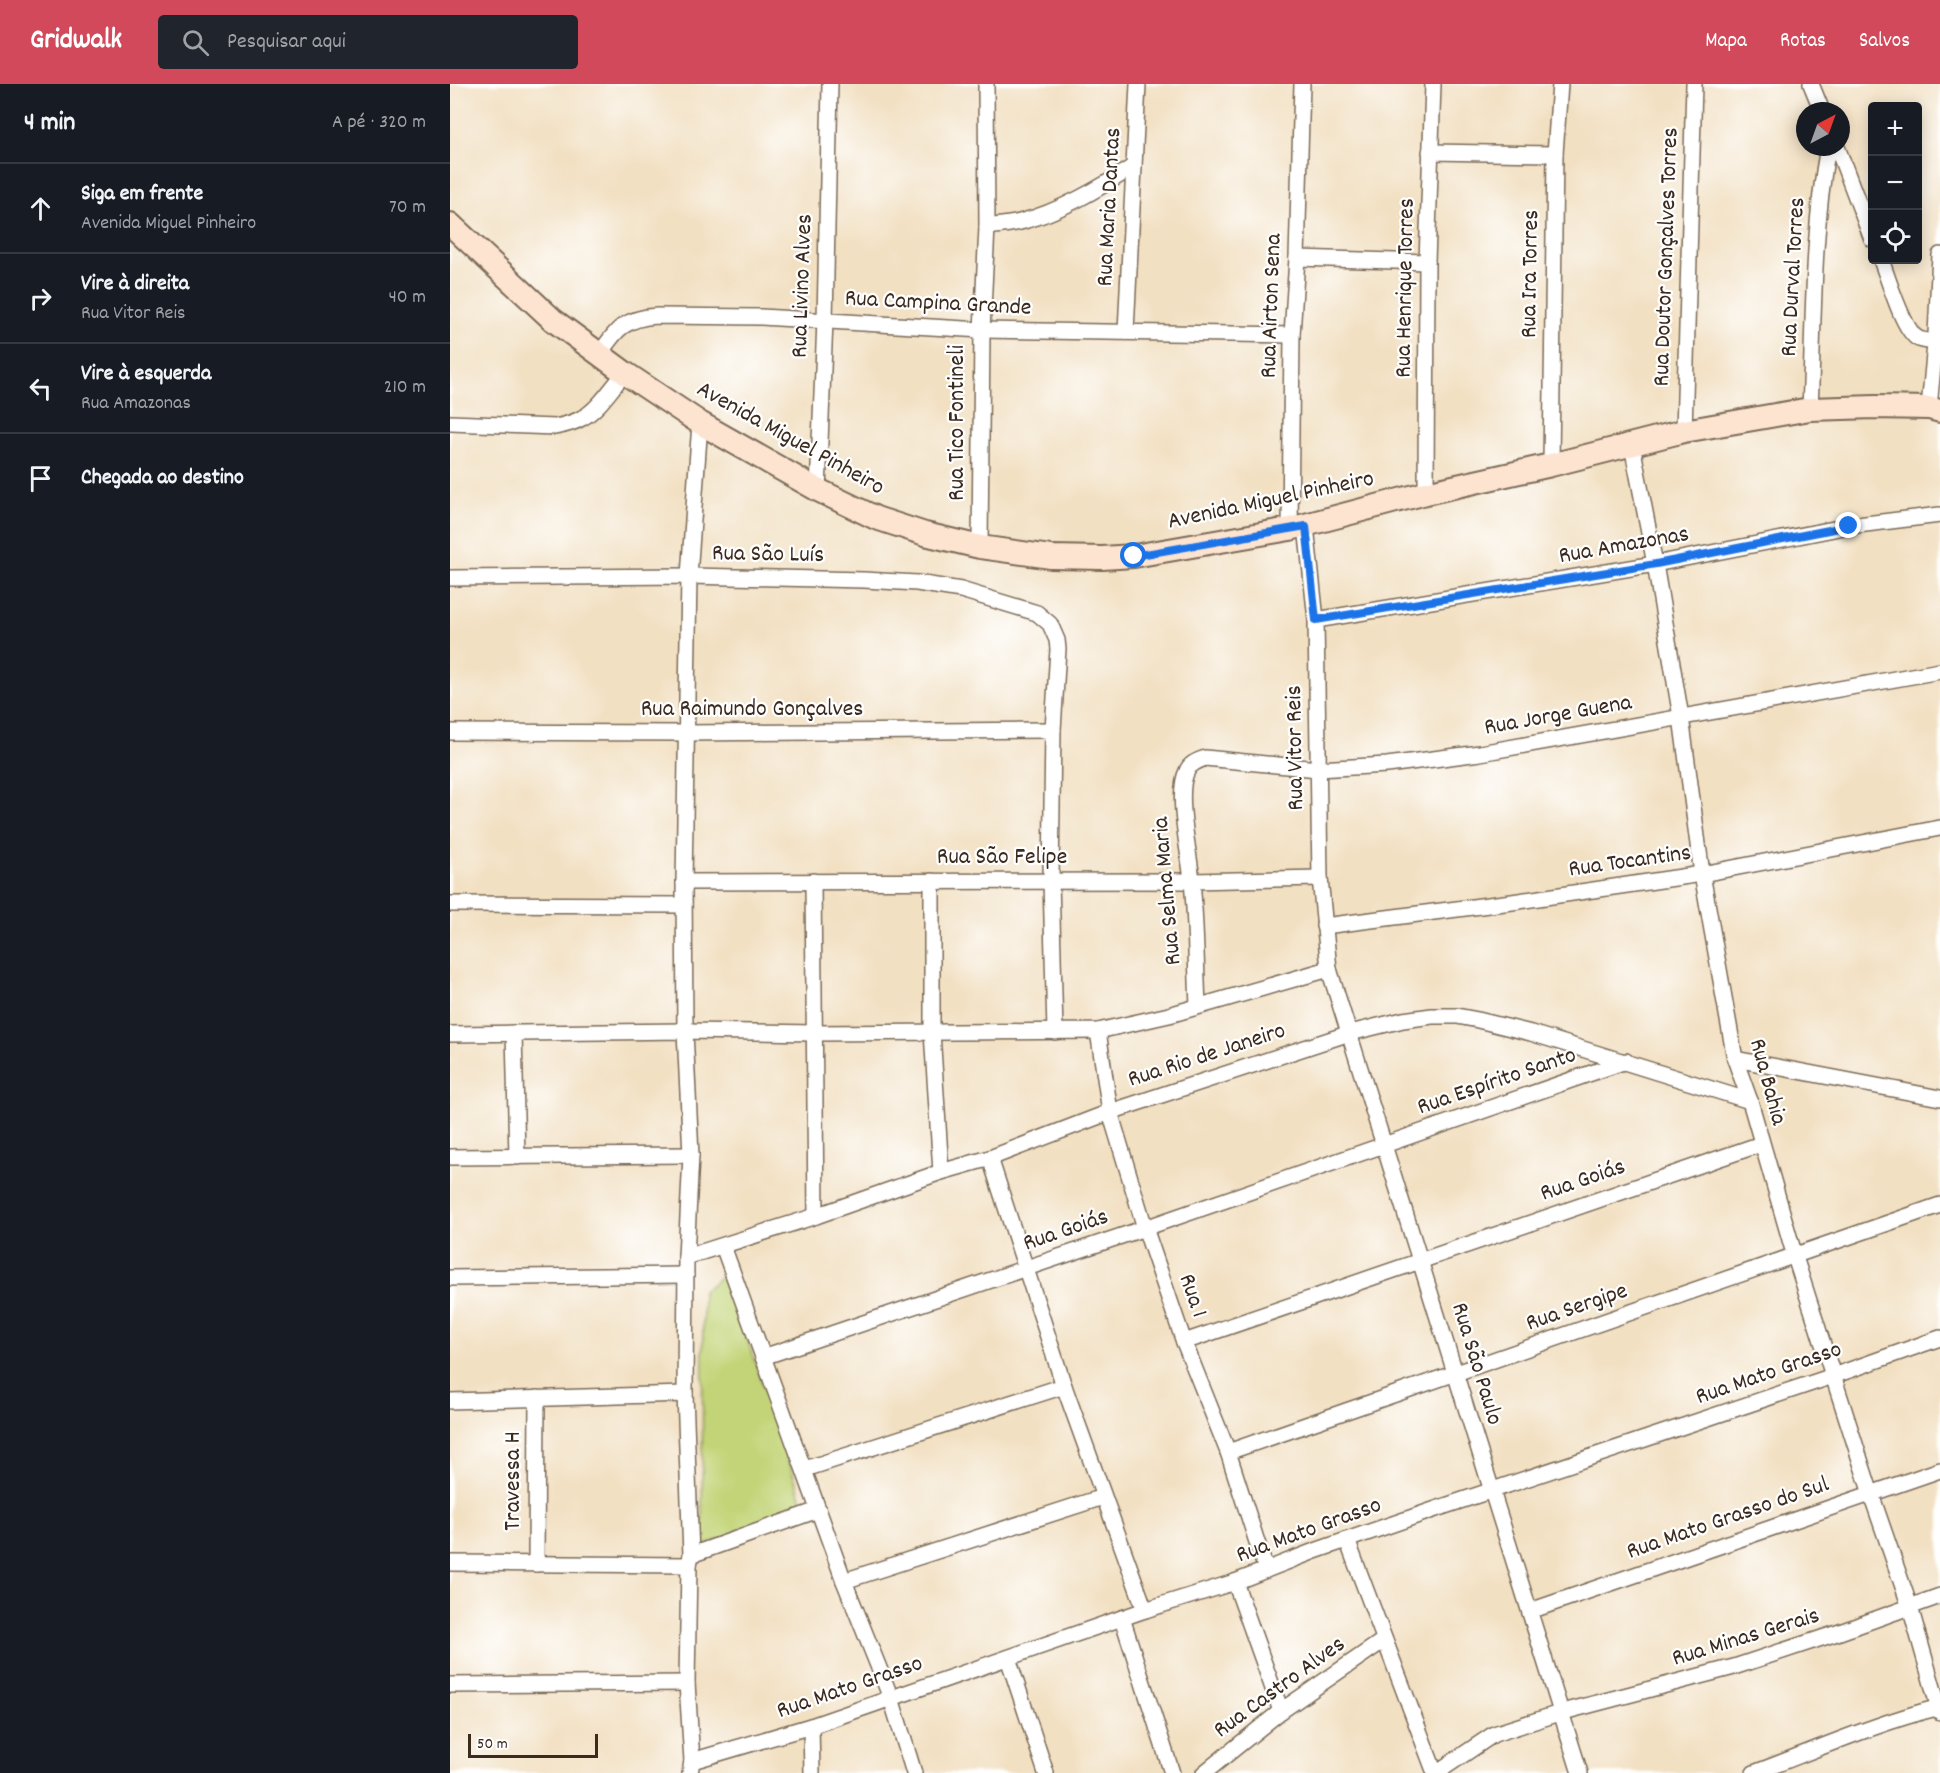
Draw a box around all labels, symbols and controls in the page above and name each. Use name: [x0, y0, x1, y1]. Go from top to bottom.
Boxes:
search box: [158, 15, 578, 69]
text: Gridwalk: [30, 22, 122, 62]
icon: search: [179, 26, 212, 59]
text: Pesquisar aqui: [227, 27, 346, 58]
text: Mapa: [1705, 27, 1747, 57]
text: Rotas: [1780, 27, 1826, 57]
text: Salvos: [1859, 27, 1910, 57]
north arrow: [1796, 102, 1850, 156]
map controls: [1868, 102, 1922, 264]
button: +: [1868, 102, 1922, 156]
text: 4 min: [24, 105, 75, 142]
text: A pé · 320 m: [332, 109, 426, 137]
street label: Rua Maria Dantas: [1089, 127, 1131, 287]
street label: Rua Doutor Gonçalves Torres: [1645, 127, 1689, 387]
button: −: [1868, 156, 1922, 210]
text: Siga em frente: [81, 179, 203, 210]
icon: ahead: [24, 192, 57, 225]
text: 70 m: [389, 194, 426, 222]
street label: Rua Durval Torres: [1773, 196, 1815, 358]
street label: Rua Henrique Torres: [1387, 198, 1425, 378]
street label: Rua Ira Torres: [1513, 209, 1549, 339]
text: Avenida Miguel Pinheiro: [81, 210, 256, 238]
button: locate: [1868, 210, 1922, 264]
street label: Rua Livino Alves: [783, 213, 823, 359]
street label: Rua Airton Sena: [1252, 232, 1292, 379]
text: Vire à direita: [81, 269, 189, 300]
icon: right: [24, 282, 57, 315]
street label: Rua Campina Grande: [844, 282, 1032, 326]
text: 40 m: [388, 284, 426, 312]
text: Rua Vitor Reis: [81, 300, 186, 328]
street label: Rua Tico Fontineli: [941, 345, 975, 501]
text: Vire à esquerda: [81, 359, 211, 390]
icon: left: [24, 372, 57, 405]
street label: Avenida Miguel Pinheiro: [690, 373, 890, 505]
text: 210 m: [384, 374, 426, 402]
text: Rua Amazonas: [81, 390, 191, 418]
icon: arrive: [24, 462, 57, 495]
text: Chegada ao destino: [81, 463, 244, 494]
street label: Avenida Miguel Pinheiro: [1165, 463, 1377, 539]
route end: [1835, 512, 1861, 538]
street label: Rua Amazonas: [1556, 518, 1692, 574]
street label: Rua São Luís: [712, 537, 824, 573]
route start: [1120, 542, 1146, 568]
street label: Rua Vitor Reis: [1278, 685, 1314, 811]
street label: Rua Jorge Guena: [1482, 686, 1635, 746]
street label: Rua Raimundo Gonçalves: [641, 693, 863, 727]
street label: Rua Selma Maria: [1145, 815, 1191, 967]
street label: Rua Tocantins: [1567, 837, 1693, 887]
street label: Rua São Felipe: [937, 841, 1067, 875]
street label: Rua Rio de Janeiro: [1124, 1014, 1290, 1098]
street label: Rua Bahia: [1739, 1035, 1795, 1130]
street label: Rua Espírito Santo: [1413, 1039, 1581, 1125]
street label: Rua Goiás: [1536, 1151, 1630, 1211]
street label: Rua Goiás: [1019, 1201, 1113, 1261]
street label: Rua 1: [1169, 1270, 1215, 1322]
street label: Rua Sergipe: [1522, 1275, 1632, 1341]
street label: Rua São Paulo: [1441, 1299, 1511, 1429]
street label: Rua Mato Grasso: [1691, 1333, 1847, 1415]
street label: Travessa H: [497, 1431, 531, 1531]
street label: Rua Mato Grasso do Sul: [1622, 1468, 1834, 1570]
street label: Rua Mato Grasso: [1232, 1489, 1386, 1573]
street label: Rua Minas Gerais: [1668, 1599, 1824, 1677]
street label: Rua Castro Alves: [1207, 1629, 1353, 1747]
street label: Rua Mato Grasso: [772, 1647, 928, 1729]
scale bar: [468, 1731, 598, 1758]
text: 50 m: [477, 1733, 508, 1756]

